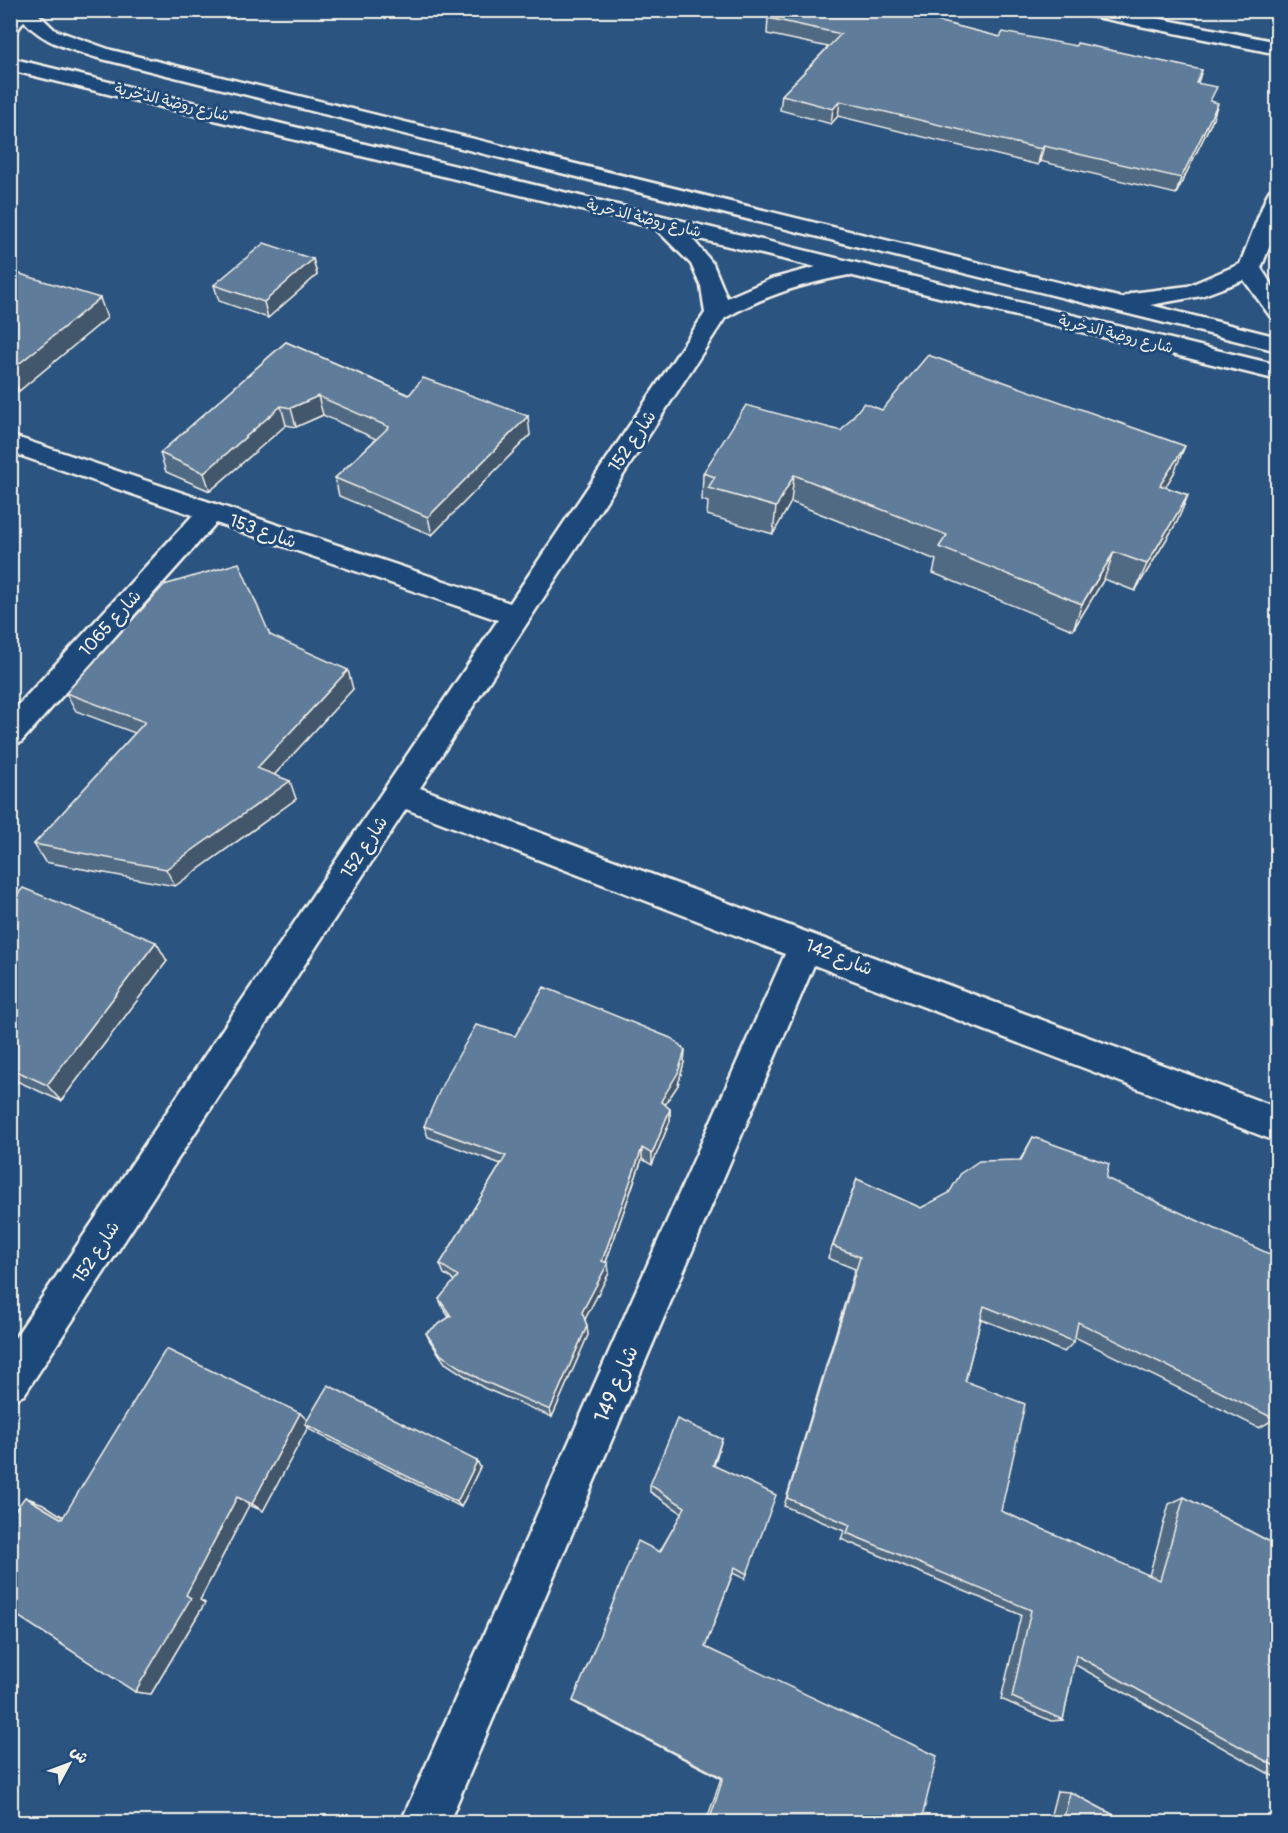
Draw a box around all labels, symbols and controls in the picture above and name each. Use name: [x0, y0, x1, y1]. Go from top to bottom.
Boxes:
street label: شارع روضة الذخرية: [113, 79, 231, 126]
street label: شارع روضة الذخرية: [585, 195, 703, 242]
street label: شارع روضة الذخرية: [1057, 311, 1175, 358]
street label: شارع 152: [603, 406, 661, 477]
street label: شارع 153: [226, 509, 300, 554]
street label: شارع 1065: [74, 585, 146, 662]
street label: شارع 152: [336, 812, 393, 883]
street label: شارع 142: [802, 934, 876, 981]
street label: شارع 152: [68, 1217, 125, 1288]
street label: شارع 149: [588, 1342, 646, 1427]
north arrow: [39, 1734, 99, 1794]
text: ش: [66, 1742, 93, 1768]

